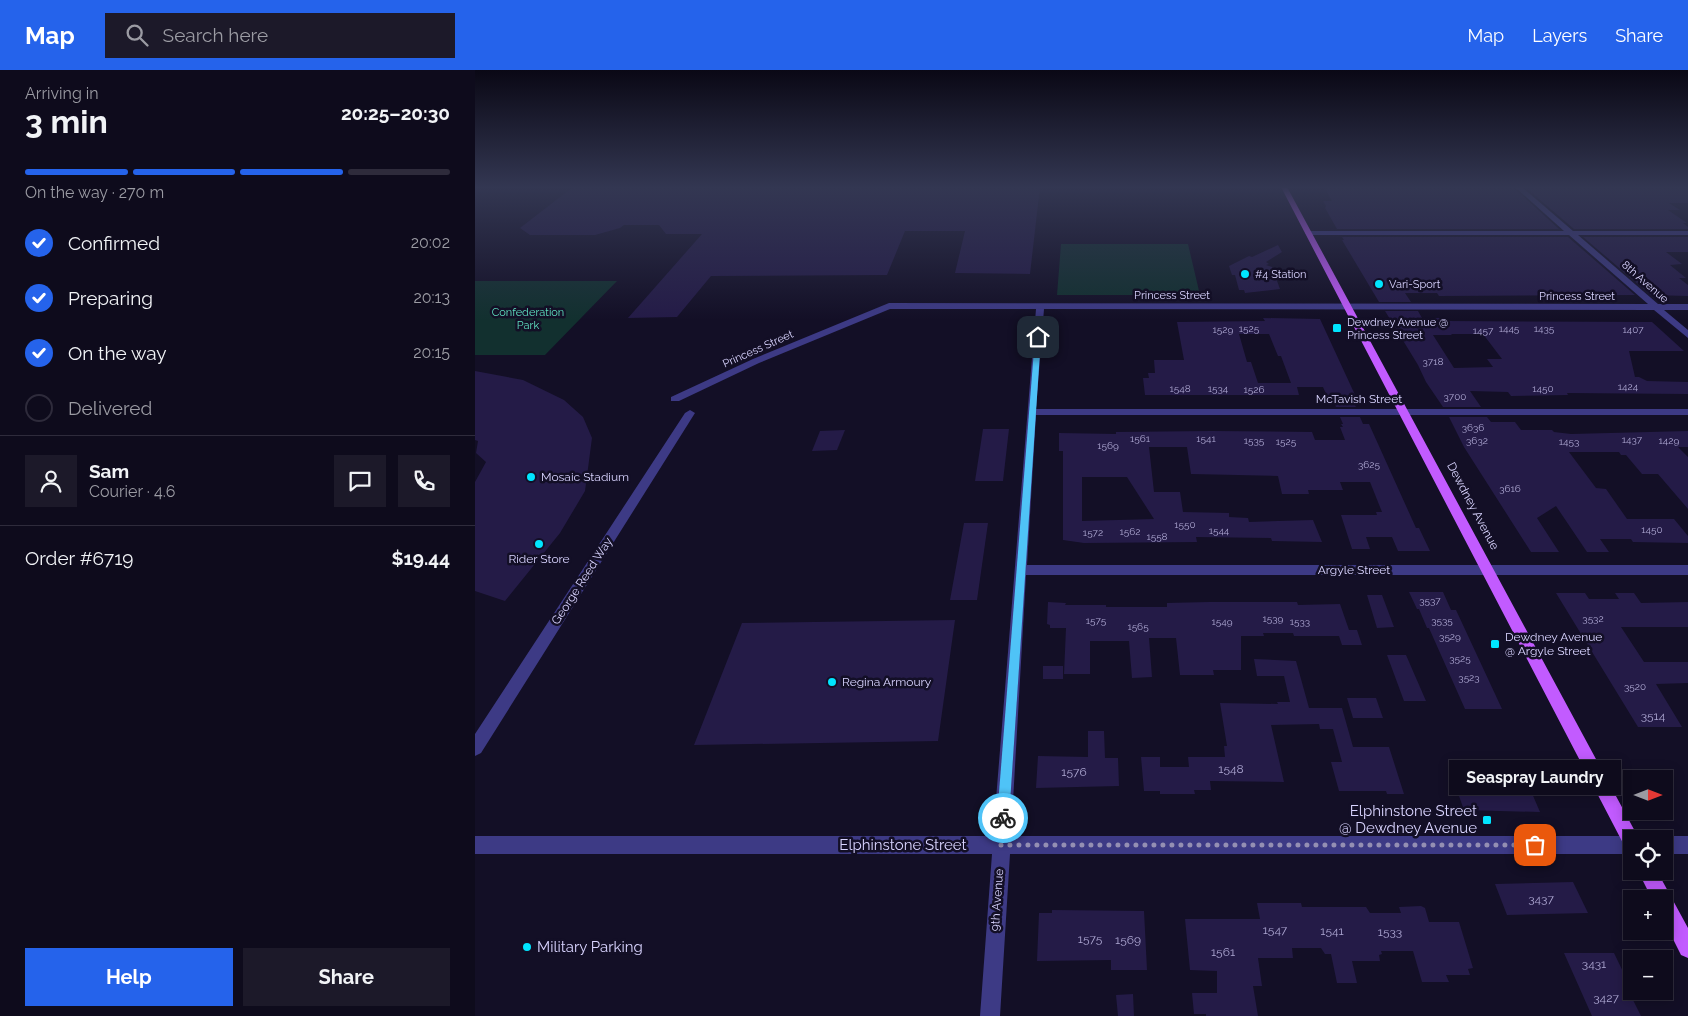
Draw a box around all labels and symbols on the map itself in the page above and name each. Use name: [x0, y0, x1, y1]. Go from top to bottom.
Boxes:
street label: 8th Avenue: [1619, 258, 1671, 306]
marker: #4 Station: [1239, 268, 1251, 280]
place label: #4 Station: [1255, 268, 1306, 281]
marker: Vari-Sport: [1373, 278, 1385, 290]
place label: Vari-Sport: [1389, 278, 1441, 291]
street label: Princess Street: [1134, 289, 1210, 302]
street label: Princess Street: [1539, 290, 1615, 303]
park label: Confederation Park: [492, 306, 564, 332]
pin: [1017, 316, 1059, 358]
place label: Dewdney Avenue @ Princess Street: [1347, 316, 1448, 342]
marker: Dewdney Avenue @ Princess Street: [1331, 322, 1343, 334]
house number: 1525: [1239, 323, 1260, 334]
house number: 1445: [1499, 323, 1520, 334]
house number: 1435: [1534, 323, 1555, 334]
house number: 1529: [1213, 324, 1234, 335]
house number: 1407: [1622, 324, 1644, 335]
house number: 1457: [1473, 325, 1494, 336]
street label: Princess Street: [721, 328, 796, 370]
house number: 3718: [1423, 356, 1443, 367]
house number: 1424: [1618, 381, 1639, 392]
house number: 1548: [1169, 383, 1191, 394]
house number: 1534: [1208, 383, 1229, 394]
house number: 1450: [1532, 383, 1554, 394]
house number: 1526: [1244, 384, 1264, 395]
house number: 3700: [1444, 391, 1466, 402]
street label: McTavish Street: [1316, 392, 1402, 406]
house number: 3636: [1462, 422, 1484, 433]
house number: 1561: [1130, 433, 1151, 444]
house number: 1541: [1196, 433, 1216, 444]
house number: 1437: [1622, 434, 1643, 445]
house number: 1535: [1244, 435, 1265, 446]
house number: 3632: [1466, 435, 1488, 446]
house number: 1429: [1659, 435, 1680, 446]
house number: 1525: [1276, 436, 1297, 447]
house number: 1453: [1559, 436, 1579, 447]
house number: 1569: [1097, 440, 1119, 451]
house number: 3625: [1358, 459, 1381, 470]
street label: Dewdney Avenue: [1444, 460, 1502, 552]
place label: Mosaic Stadium: [541, 470, 629, 484]
marker: Mosaic Stadium: [525, 471, 537, 483]
house number: 3616: [1499, 483, 1521, 494]
house number: 1550: [1174, 519, 1196, 530]
house number: 1450: [1641, 524, 1663, 535]
house number: 1544: [1209, 525, 1230, 536]
house number: 1562: [1120, 526, 1140, 537]
house number: 1572: [1083, 527, 1103, 538]
house number: 1558: [1146, 531, 1168, 542]
street label: George Reed Way: [549, 534, 616, 627]
marker: Rider Store: [533, 538, 545, 550]
place label: Rider Store: [508, 552, 570, 566]
street label: Argyle Street: [1318, 563, 1390, 577]
house number: 3537: [1419, 595, 1441, 606]
house number: 1539: [1263, 613, 1284, 624]
house number: 3532: [1582, 613, 1604, 624]
house number: 1575: [1086, 615, 1107, 626]
house number: 3535: [1431, 615, 1453, 626]
house number: 1549: [1211, 616, 1233, 627]
house number: 1533: [1290, 616, 1310, 627]
house number: 1565: [1127, 621, 1149, 632]
place label: Dewdney Avenue @ Argyle Street: [1505, 630, 1602, 658]
house number: 3529: [1439, 631, 1461, 642]
marker: Dewdney Avenue @ Argyle Street: [1489, 638, 1501, 650]
house number: 3525: [1449, 653, 1471, 664]
house number: 3523: [1458, 672, 1480, 683]
place label: Regina Armoury: [842, 675, 932, 689]
marker: Regina Armoury: [826, 676, 838, 688]
house number: 3520: [1624, 681, 1646, 692]
house number: 3514: [1641, 709, 1666, 723]
callout: Seaspray Laundry: [1449, 760, 1621, 795]
house number: 1548: [1218, 762, 1244, 776]
house number: 1576: [1061, 765, 1087, 779]
north arrow: [1623, 770, 1673, 820]
courier: [978, 793, 1028, 843]
place label: Elphinstone Street @ Dewdney Avenue: [1339, 802, 1477, 837]
marker: Elphinstone Street @ Dewdney Avenue: [1481, 814, 1493, 826]
pin: [1514, 824, 1556, 866]
street label: Elphinstone Street: [839, 836, 967, 854]
street label: 9th Avenue: [988, 868, 1006, 932]
house number: 3437: [1528, 892, 1554, 906]
house number: 1547: [1263, 923, 1288, 937]
house number: 1541: [1320, 924, 1344, 938]
house number: 1533: [1378, 925, 1402, 939]
house number: 1575: [1078, 932, 1103, 946]
house number: 1569: [1115, 933, 1141, 947]
place label: Military Parking: [537, 938, 643, 956]
marker: Military Parking: [521, 941, 533, 953]
house number: 1561: [1211, 945, 1235, 959]
house number: 3431: [1582, 957, 1606, 971]
house number: 3427: [1593, 991, 1619, 1005]

